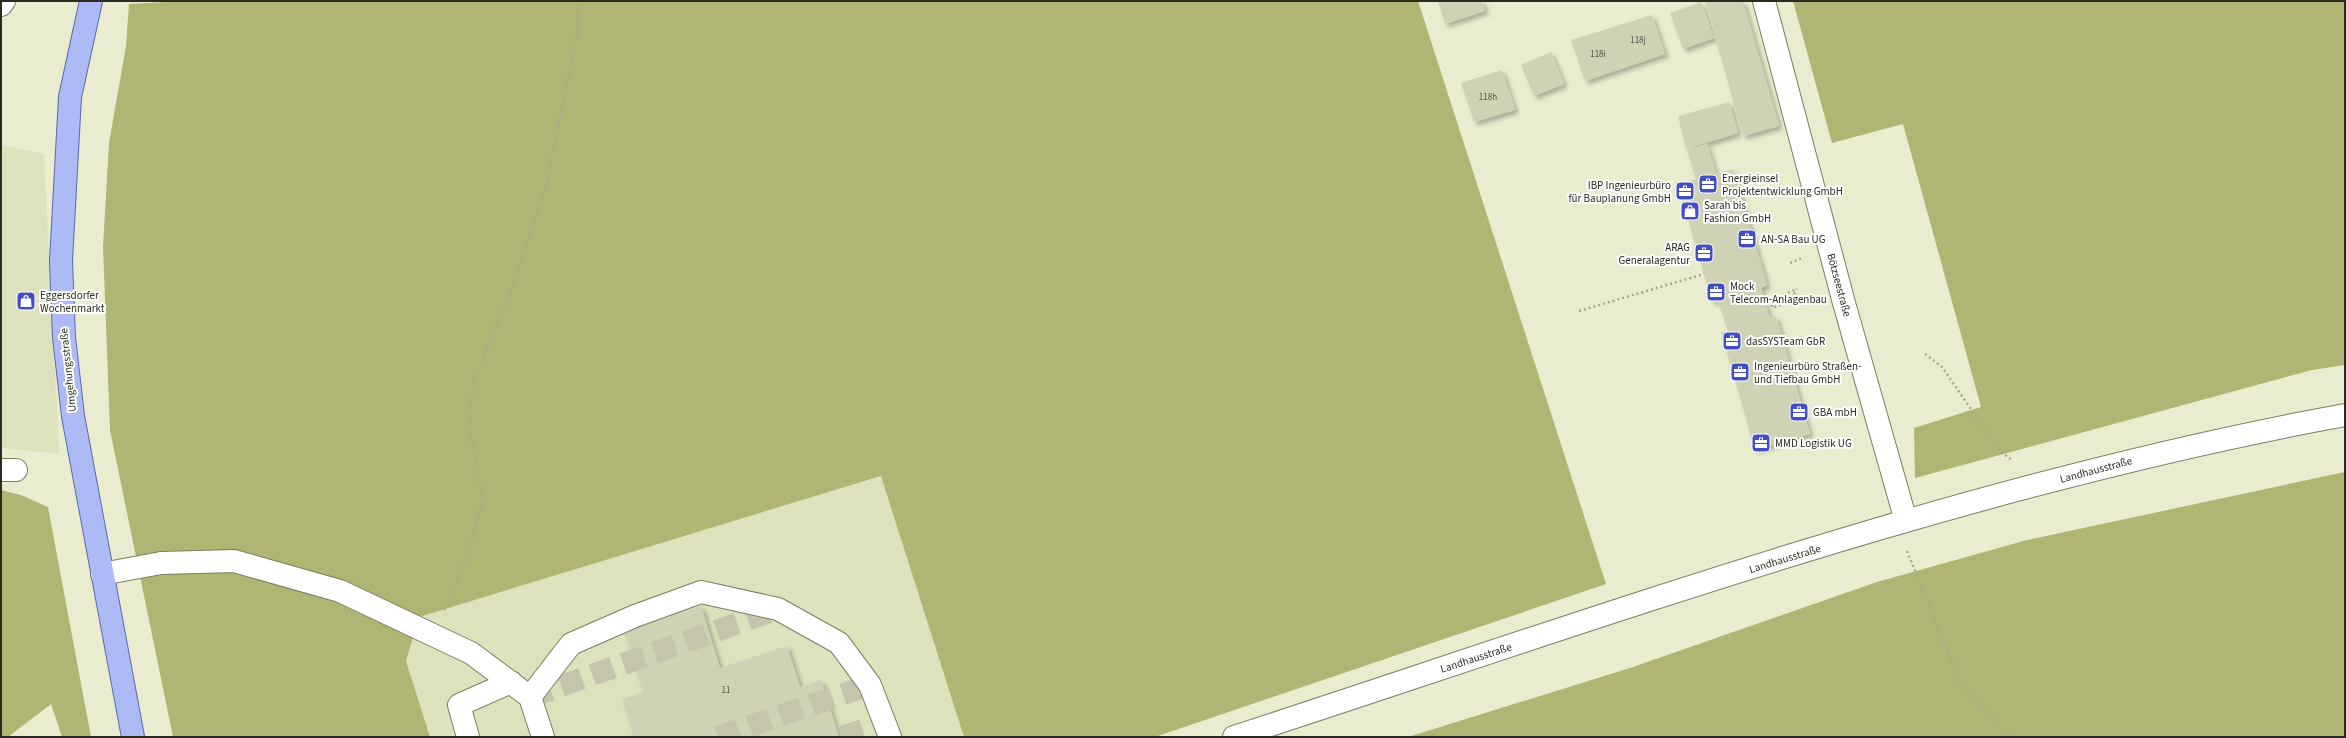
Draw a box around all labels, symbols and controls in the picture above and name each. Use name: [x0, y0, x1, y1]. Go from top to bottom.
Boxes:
house number: 118j: [1630, 34, 1646, 47]
house number: 118i: [1590, 48, 1606, 61]
house number: 118h: [1479, 91, 1497, 104]
place label: Energieinsel Projektentwicklung GmbH: [1722, 171, 1843, 199]
office icon: Energieinsel Projektentwicklung GmbH: [1697, 173, 1719, 195]
place label: IBP Ingenieurbüro für Bauplanung GmbH: [1568, 178, 1671, 206]
office icon: IBP Ingenieurbüro für Bauplanung GmbH: [1674, 180, 1696, 202]
place label: Sarah bis Fashion GmbH: [1704, 198, 1771, 226]
shop icon: Sarah bis Fashion GmbH: [1679, 200, 1701, 222]
office icon: AN-SA Bau UG: [1736, 228, 1758, 250]
place label: AN-SA Bau UG: [1761, 232, 1826, 247]
place label: ARAG Generalagentur: [1618, 240, 1690, 268]
office icon: ARAG Generalagentur: [1693, 242, 1715, 264]
street label: Bötzseestraße: [1823, 252, 1855, 319]
place label: Mock Telecom-Anlagenbau: [1730, 279, 1827, 307]
office icon: Mock Telecom-Anlagenbau: [1705, 281, 1727, 303]
place label: Eggersdorfer Wochenmarkt: [40, 288, 105, 316]
shop icon: Eggersdorfer Wochenmarkt: [15, 290, 37, 312]
street label: Umgehungsstraße: [56, 327, 80, 413]
office icon: dasSYSTeam GbR: [1721, 330, 1743, 352]
place label: dasSYSTeam GbR: [1746, 334, 1825, 349]
place label: Ingenieurbüro Straßen- und Tiefbau GmbH: [1754, 359, 1861, 387]
office icon: Ingenieurbüro Straßen- und Tiefbau GmbH: [1729, 361, 1751, 383]
office icon: GBA mbH: [1788, 401, 1810, 423]
place label: GBA mbH: [1813, 405, 1857, 420]
office icon: MMD Logistik UG: [1750, 432, 1772, 454]
place label: MMD Logistik UG: [1775, 436, 1852, 451]
street label: Landhausstraße: [2058, 453, 2134, 487]
street label: Landhausstraße: [1747, 541, 1823, 577]
street label: Landhausstraße: [1438, 639, 1514, 677]
house number: 11: [722, 684, 730, 697]

